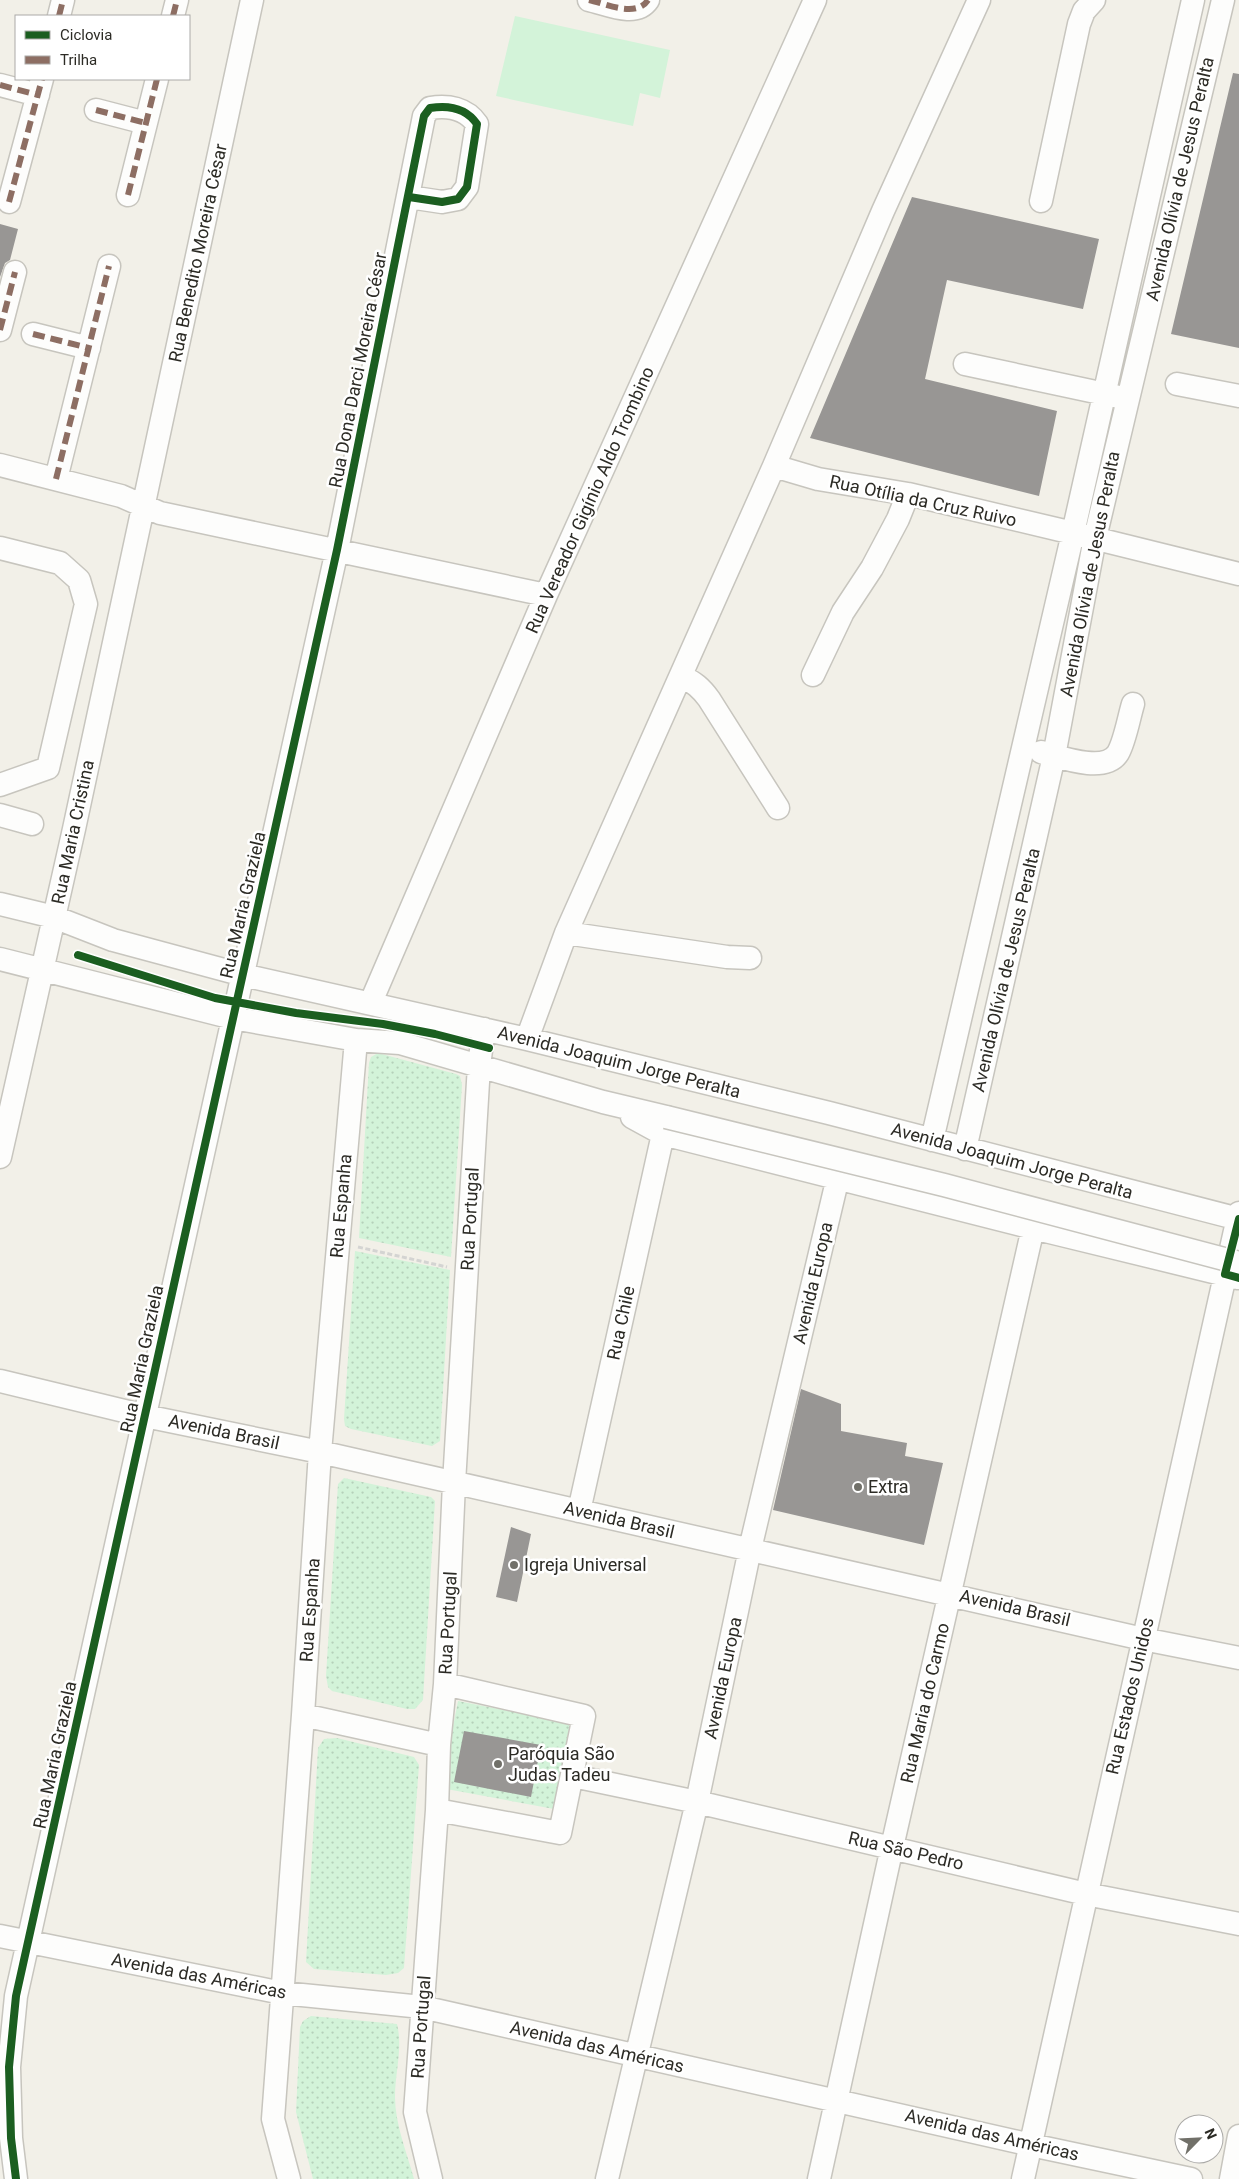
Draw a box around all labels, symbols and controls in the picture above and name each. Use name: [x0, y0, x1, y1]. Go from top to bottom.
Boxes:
legend: [15, 15, 190, 80]
text: Ciclovia: [60, 26, 112, 44]
text: Trilha: [60, 51, 97, 69]
street label: Avenida Olívia de Jesus Peralta: [1141, 55, 1218, 303]
street label: Rua Benedito Moreira César: [164, 142, 231, 364]
street label: Rua Dona Darci Moreira César: [324, 250, 391, 490]
street label: Rua Vereador Gigínio Aldo Trombino: [521, 363, 658, 636]
street label: Avenida Olívia de Jesus Peralta: [1055, 449, 1124, 698]
street label: Rua Otília da Cruz Ruivo: [828, 470, 1019, 531]
street label: Rua Maria Cristina: [47, 758, 98, 906]
street label: Rua Maria Graziela: [215, 829, 270, 980]
street label: Avenida Olívia de Jesus Peralta: [967, 846, 1044, 1094]
street label: Avenida Joaquim Jorge Peralta: [495, 1021, 743, 1102]
street label: Avenida Joaquim Jorge Peralta: [889, 1118, 1135, 1203]
street label: Rua Espanha: [325, 1153, 356, 1259]
street label: Rua Portugal: [456, 1167, 483, 1271]
street label: Avenida Europa: [788, 1220, 837, 1346]
street label: Rua Maria Graziela: [116, 1283, 167, 1435]
street label: Rua Chile: [602, 1284, 639, 1362]
street label: Avenida Brasil: [167, 1409, 282, 1454]
place label: Extra: [868, 1476, 909, 1497]
marker: Extra: [852, 1481, 864, 1493]
street label: Avenida Brasil: [562, 1497, 677, 1542]
place label: Igreja Universal: [524, 1554, 647, 1575]
street label: Rua Espanha: [295, 1557, 324, 1663]
marker: Igreja Universal: [508, 1559, 520, 1571]
street label: Rua Portugal: [434, 1571, 461, 1675]
street label: Avenida Brasil: [958, 1585, 1073, 1630]
street label: Avenida Europa: [699, 1615, 746, 1741]
street label: Rua Estados Unidos: [1101, 1615, 1158, 1776]
street label: Rua Maria do Carmo: [896, 1621, 953, 1785]
street label: Rua Maria Graziela: [29, 1679, 80, 1831]
place label: Paróquia São Judas Tadeu: [508, 1743, 615, 1785]
marker: Paróquia São Judas Tadeu: [492, 1758, 504, 1770]
street label: Rua São Pedro: [846, 1827, 966, 1874]
street label: Avenida das Américas: [110, 1948, 288, 2003]
street label: Rua Portugal: [406, 1975, 435, 2079]
street label: Avenida das Américas: [508, 2016, 686, 2077]
street label: Avenida das Américas: [903, 2104, 1081, 2165]
north arrow: [1174, 2114, 1224, 2164]
text: N: [1202, 2126, 1220, 2141]

